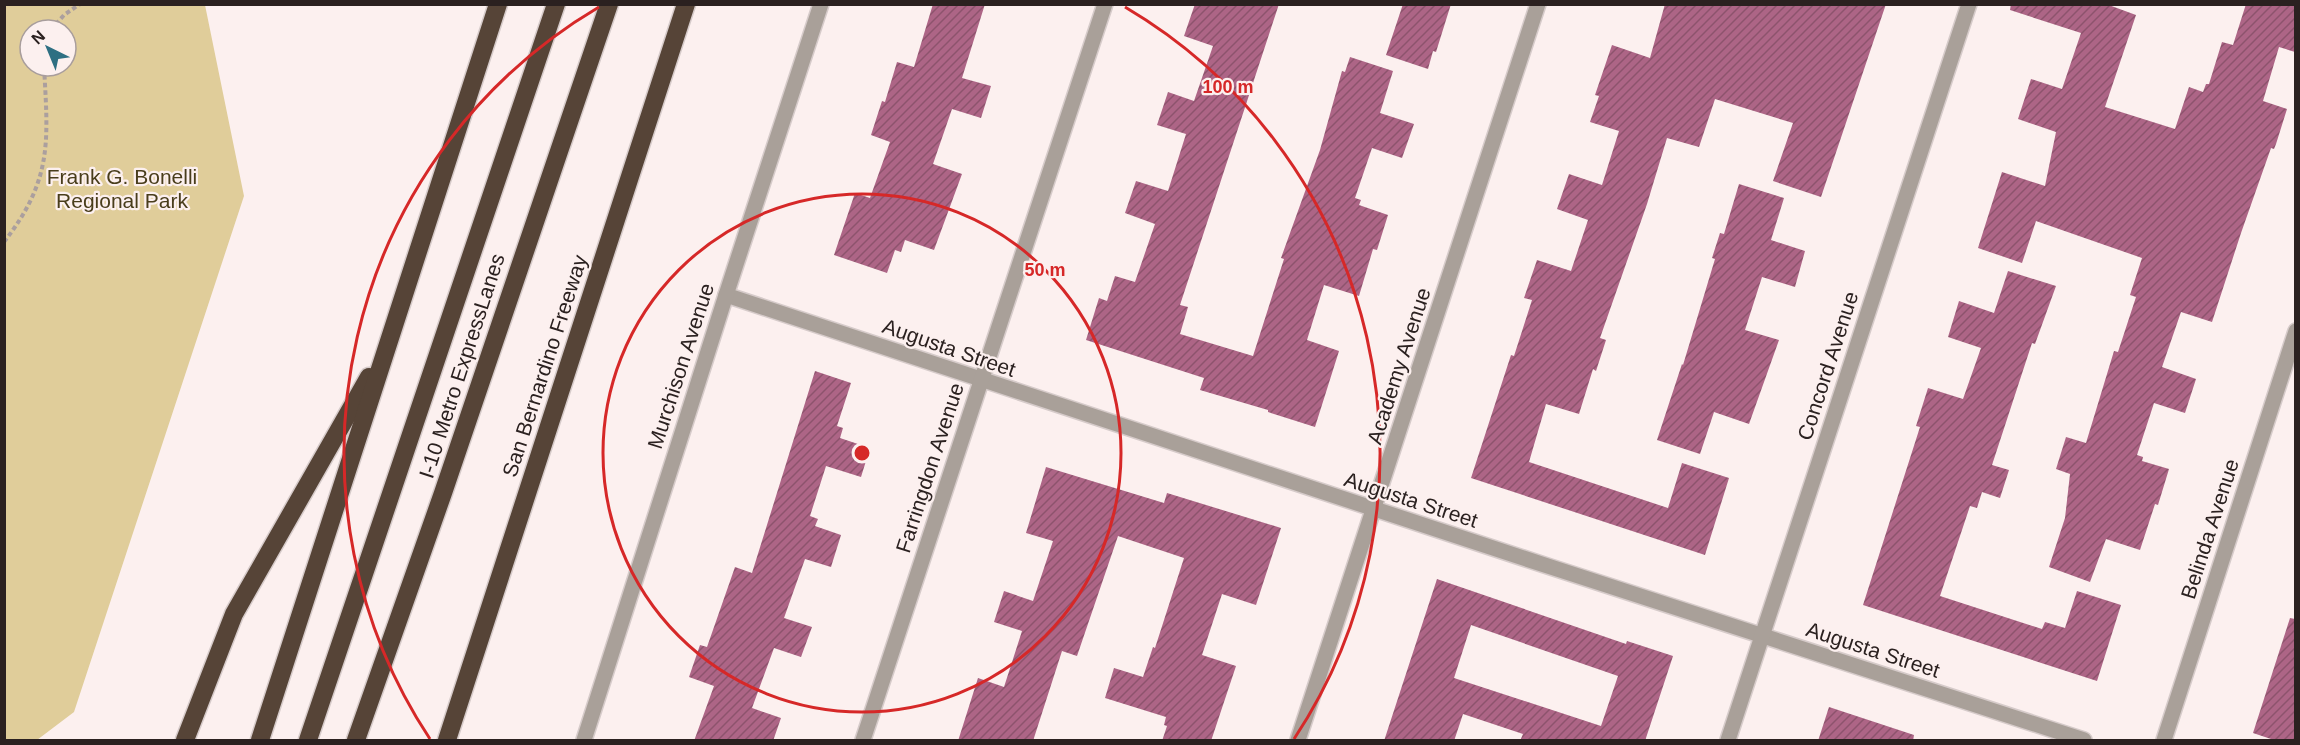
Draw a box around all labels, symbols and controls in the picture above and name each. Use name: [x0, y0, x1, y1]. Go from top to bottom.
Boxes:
north arrow: [18, 18, 78, 78]
text: N: [28, 27, 48, 48]
text: 100 m: [1202, 77, 1254, 97]
park label: Frank G. Bonelli Regional Park: [47, 165, 197, 212]
street label: I-10 Metro ExpressLanes: [414, 251, 509, 481]
street label: San Bernardino Freeway: [498, 251, 592, 480]
text: 50 m: [1024, 260, 1066, 280]
street label: Murchison Avenue: [643, 280, 718, 451]
street label: Academy Avenue: [1362, 285, 1435, 447]
street label: Concord Avenue: [1793, 289, 1862, 443]
street label: Augusta Street: [880, 314, 1019, 381]
street label: Farringdon Avenue: [891, 380, 968, 556]
centre of rings: [852, 443, 872, 463]
street label: Belinda Avenue: [2176, 456, 2243, 602]
street label: Augusta Street: [1342, 467, 1481, 532]
street label: Augusta Street: [1804, 617, 1943, 682]

